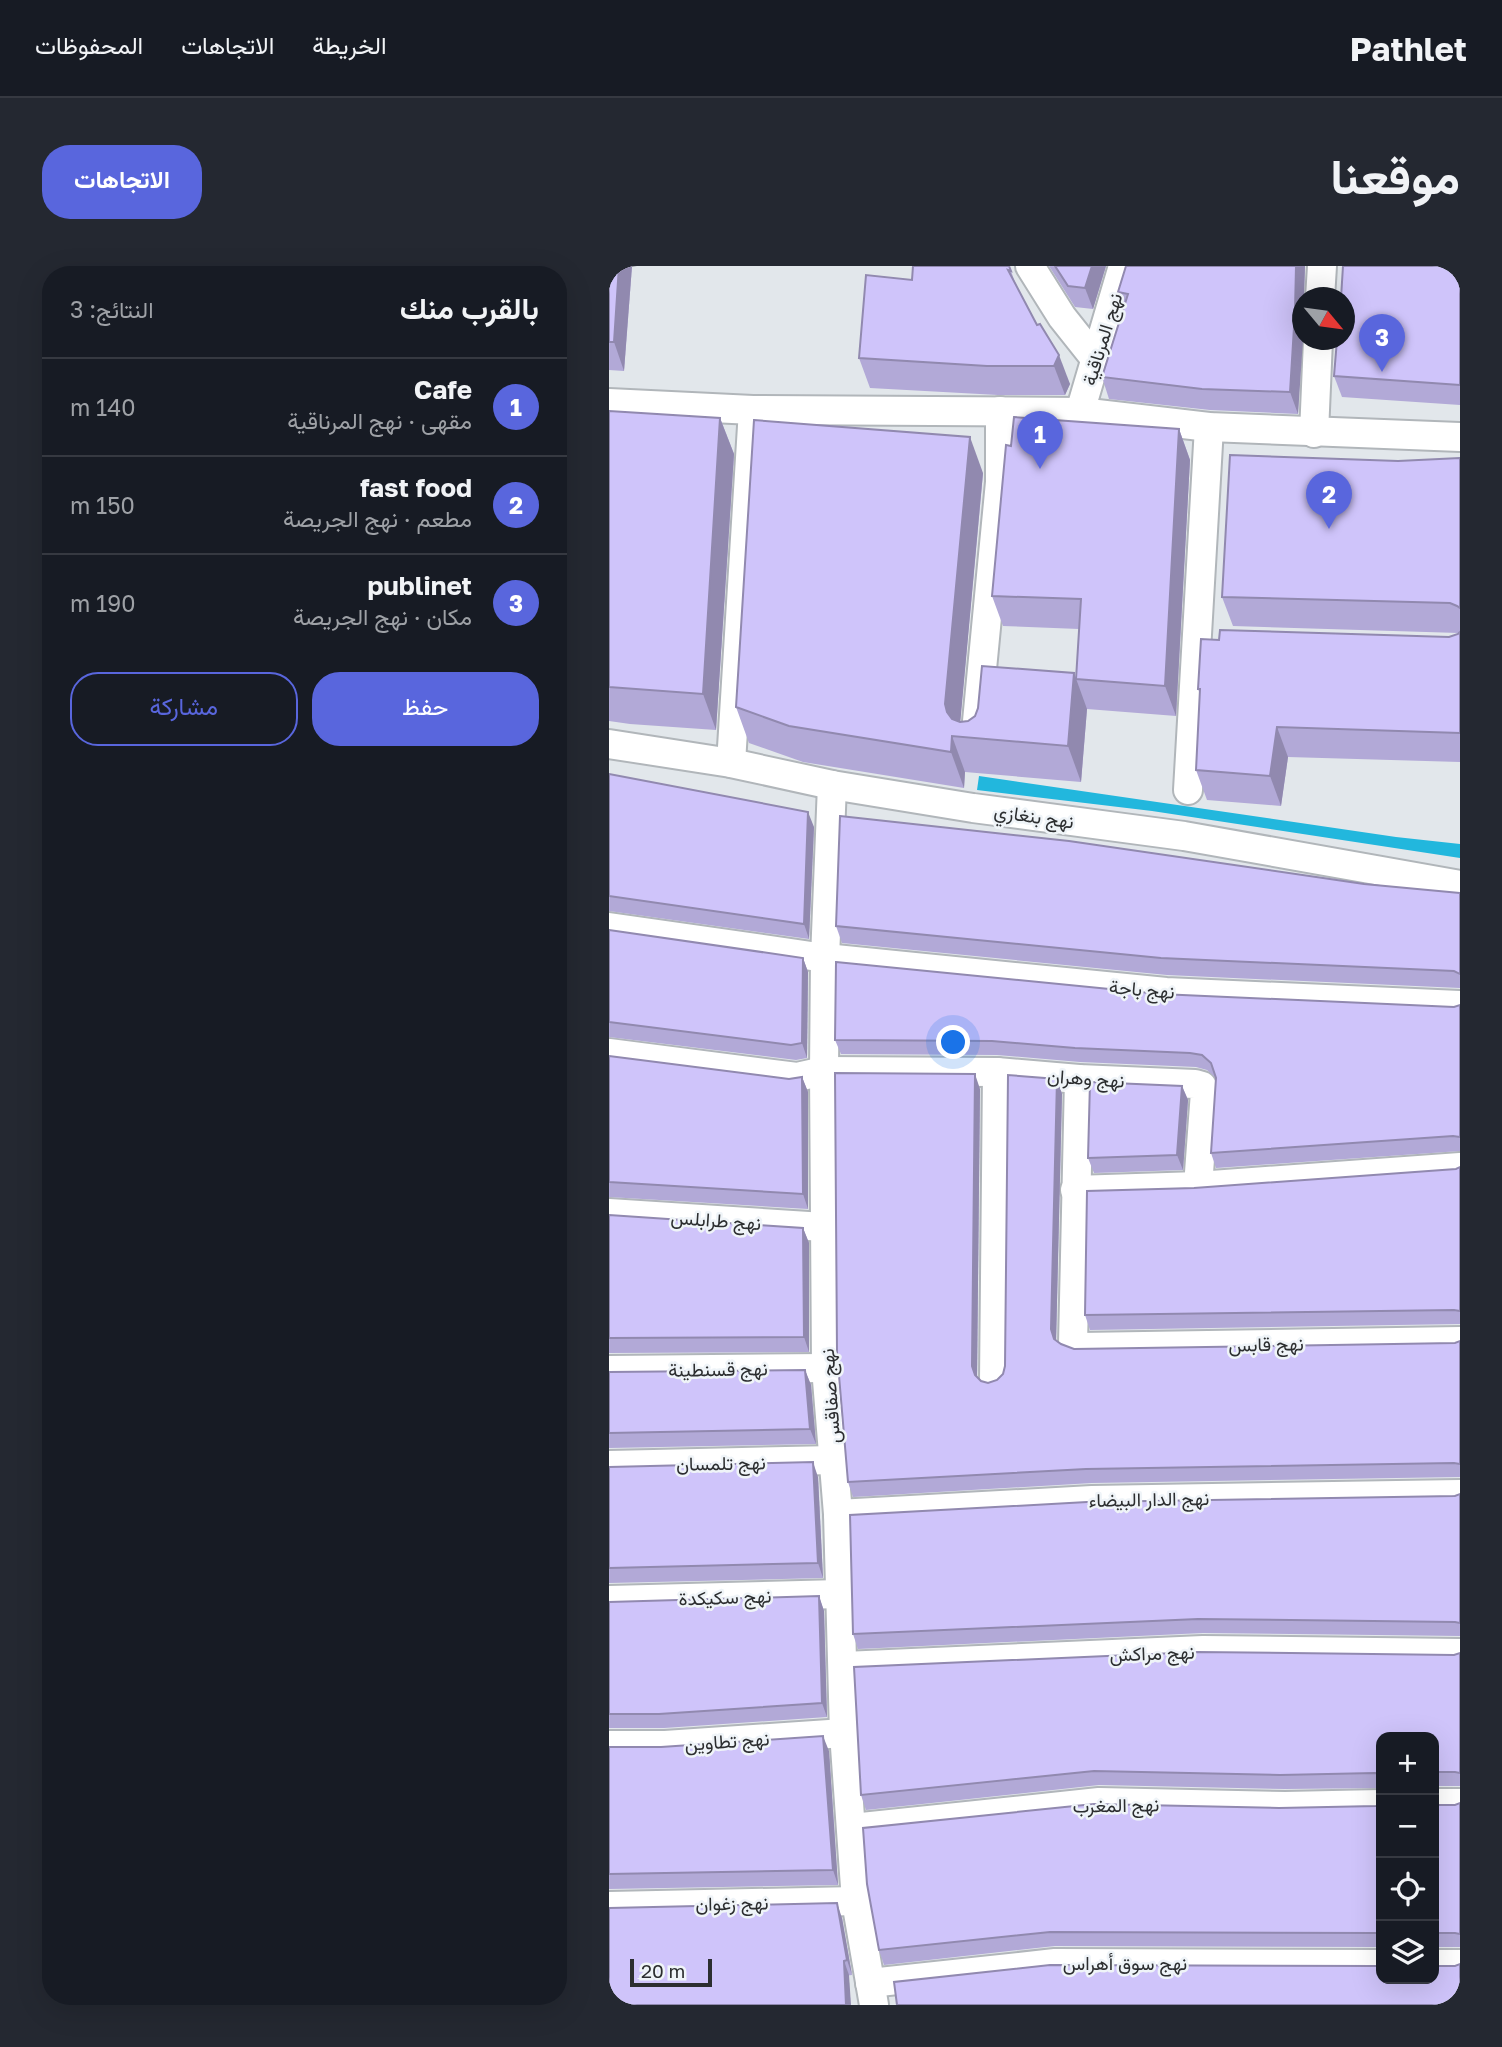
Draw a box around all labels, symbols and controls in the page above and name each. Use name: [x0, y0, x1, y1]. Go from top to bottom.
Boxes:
text: Pathlet: [1350, 29, 1467, 68]
text: المحفوظات: [35, 30, 143, 59]
text: الاتجاهات: [181, 30, 274, 59]
text: الخريطة: [312, 30, 387, 59]
button: الاتجاهات: [42, 145, 202, 219]
text: موقعنا: [1330, 146, 1460, 205]
north arrow: [1292, 287, 1355, 350]
text: بالقرب منك: [400, 290, 539, 326]
street label: نهج المرناقية: [1077, 290, 1129, 389]
text: النتائج: 3: [70, 295, 154, 323]
pin: 3: [1359, 314, 1405, 372]
text: Cafe: [414, 374, 472, 405]
text: 140 m: [70, 393, 136, 421]
text: 1: [510, 393, 522, 421]
text: مقهى · نهج المرناقية: [287, 406, 472, 434]
pin: 1: [1017, 411, 1063, 469]
pin: 2: [1306, 471, 1352, 529]
text: fast food: [360, 472, 472, 503]
text: 150 m: [70, 491, 135, 519]
text: 2: [509, 491, 523, 519]
text: مطعم · نهج الجريصة: [283, 504, 472, 532]
text: publinet: [367, 570, 472, 601]
text: 190 m: [70, 589, 135, 617]
text: 3: [509, 589, 523, 617]
text: مكان · نهج الجريصة: [293, 602, 472, 630]
button: مشاركة: [70, 672, 298, 746]
button: حفظ: [312, 672, 539, 746]
street label: نهج بنغازي: [992, 799, 1076, 837]
street label: نهج باجة: [1108, 974, 1176, 1006]
your location: [936, 1025, 970, 1059]
street label: نهج وهران: [1046, 1063, 1126, 1095]
street label: نهج طرابلس: [670, 1205, 762, 1237]
street label: نهج قابس: [1228, 1331, 1304, 1359]
street label: نهج صفاقس: [815, 1348, 847, 1444]
street label: نهج قسنطينة: [668, 1356, 768, 1384]
street label: نهج تلمسان: [676, 1450, 766, 1478]
street label: نهج الدار البيضاء: [1088, 1486, 1210, 1514]
street label: نهج سكيكدة: [678, 1583, 772, 1613]
street label: نهج مراكش: [1109, 1640, 1195, 1668]
street label: نهج تطاوين: [684, 1726, 770, 1758]
map controls: [1376, 1732, 1439, 1984]
button: +: [1376, 1732, 1439, 1795]
street label: نهج المغرب: [1072, 1792, 1160, 1820]
button: −: [1376, 1795, 1439, 1858]
button: locate: [1376, 1858, 1439, 1921]
street label: نهج زغوان: [695, 1890, 769, 1918]
button: layers: [1376, 1921, 1439, 1984]
street label: نهج سوق أهراس: [1063, 1951, 1187, 1977]
scale bar: [630, 1956, 712, 1988]
text: 20 m: [641, 1959, 685, 1982]

